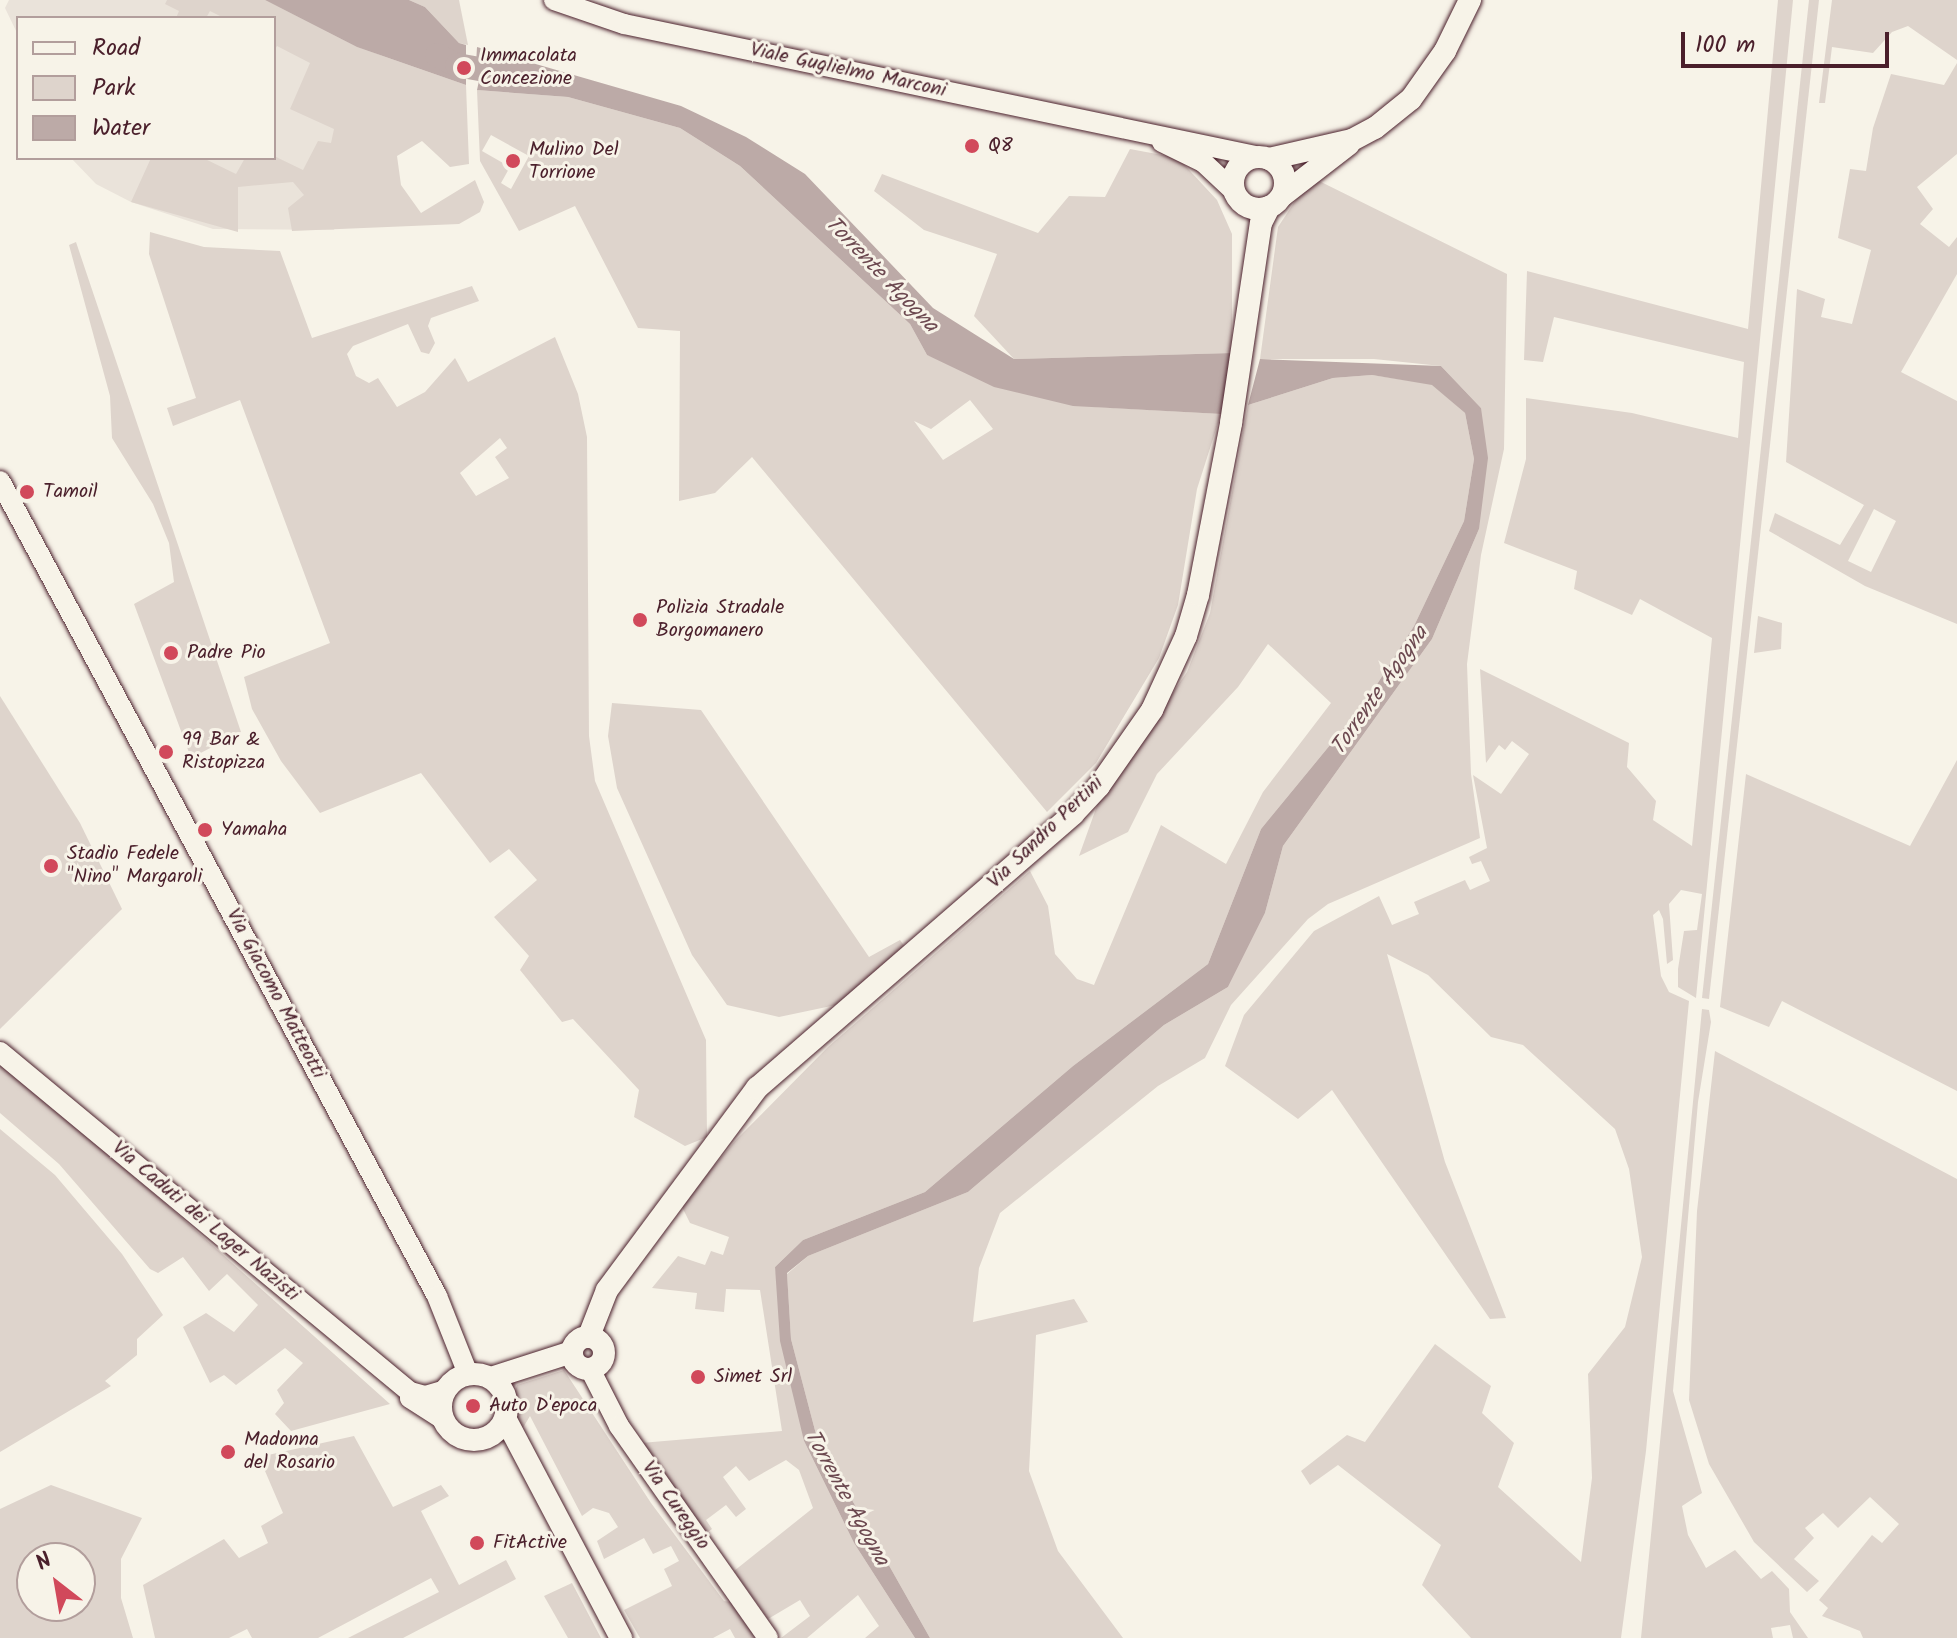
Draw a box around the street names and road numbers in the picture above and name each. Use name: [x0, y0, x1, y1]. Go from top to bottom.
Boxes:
street label: Viale Guglielmo Marconi: [748, 38, 948, 104]
street label: Via Sandro Pertini: [983, 772, 1109, 894]
street label: Via Giacomo Matteotti: [220, 905, 330, 1083]
street label: Via Caduti dei Lager Nazisti: [107, 1137, 303, 1307]
street label: Via Cureggio: [636, 1457, 714, 1555]

